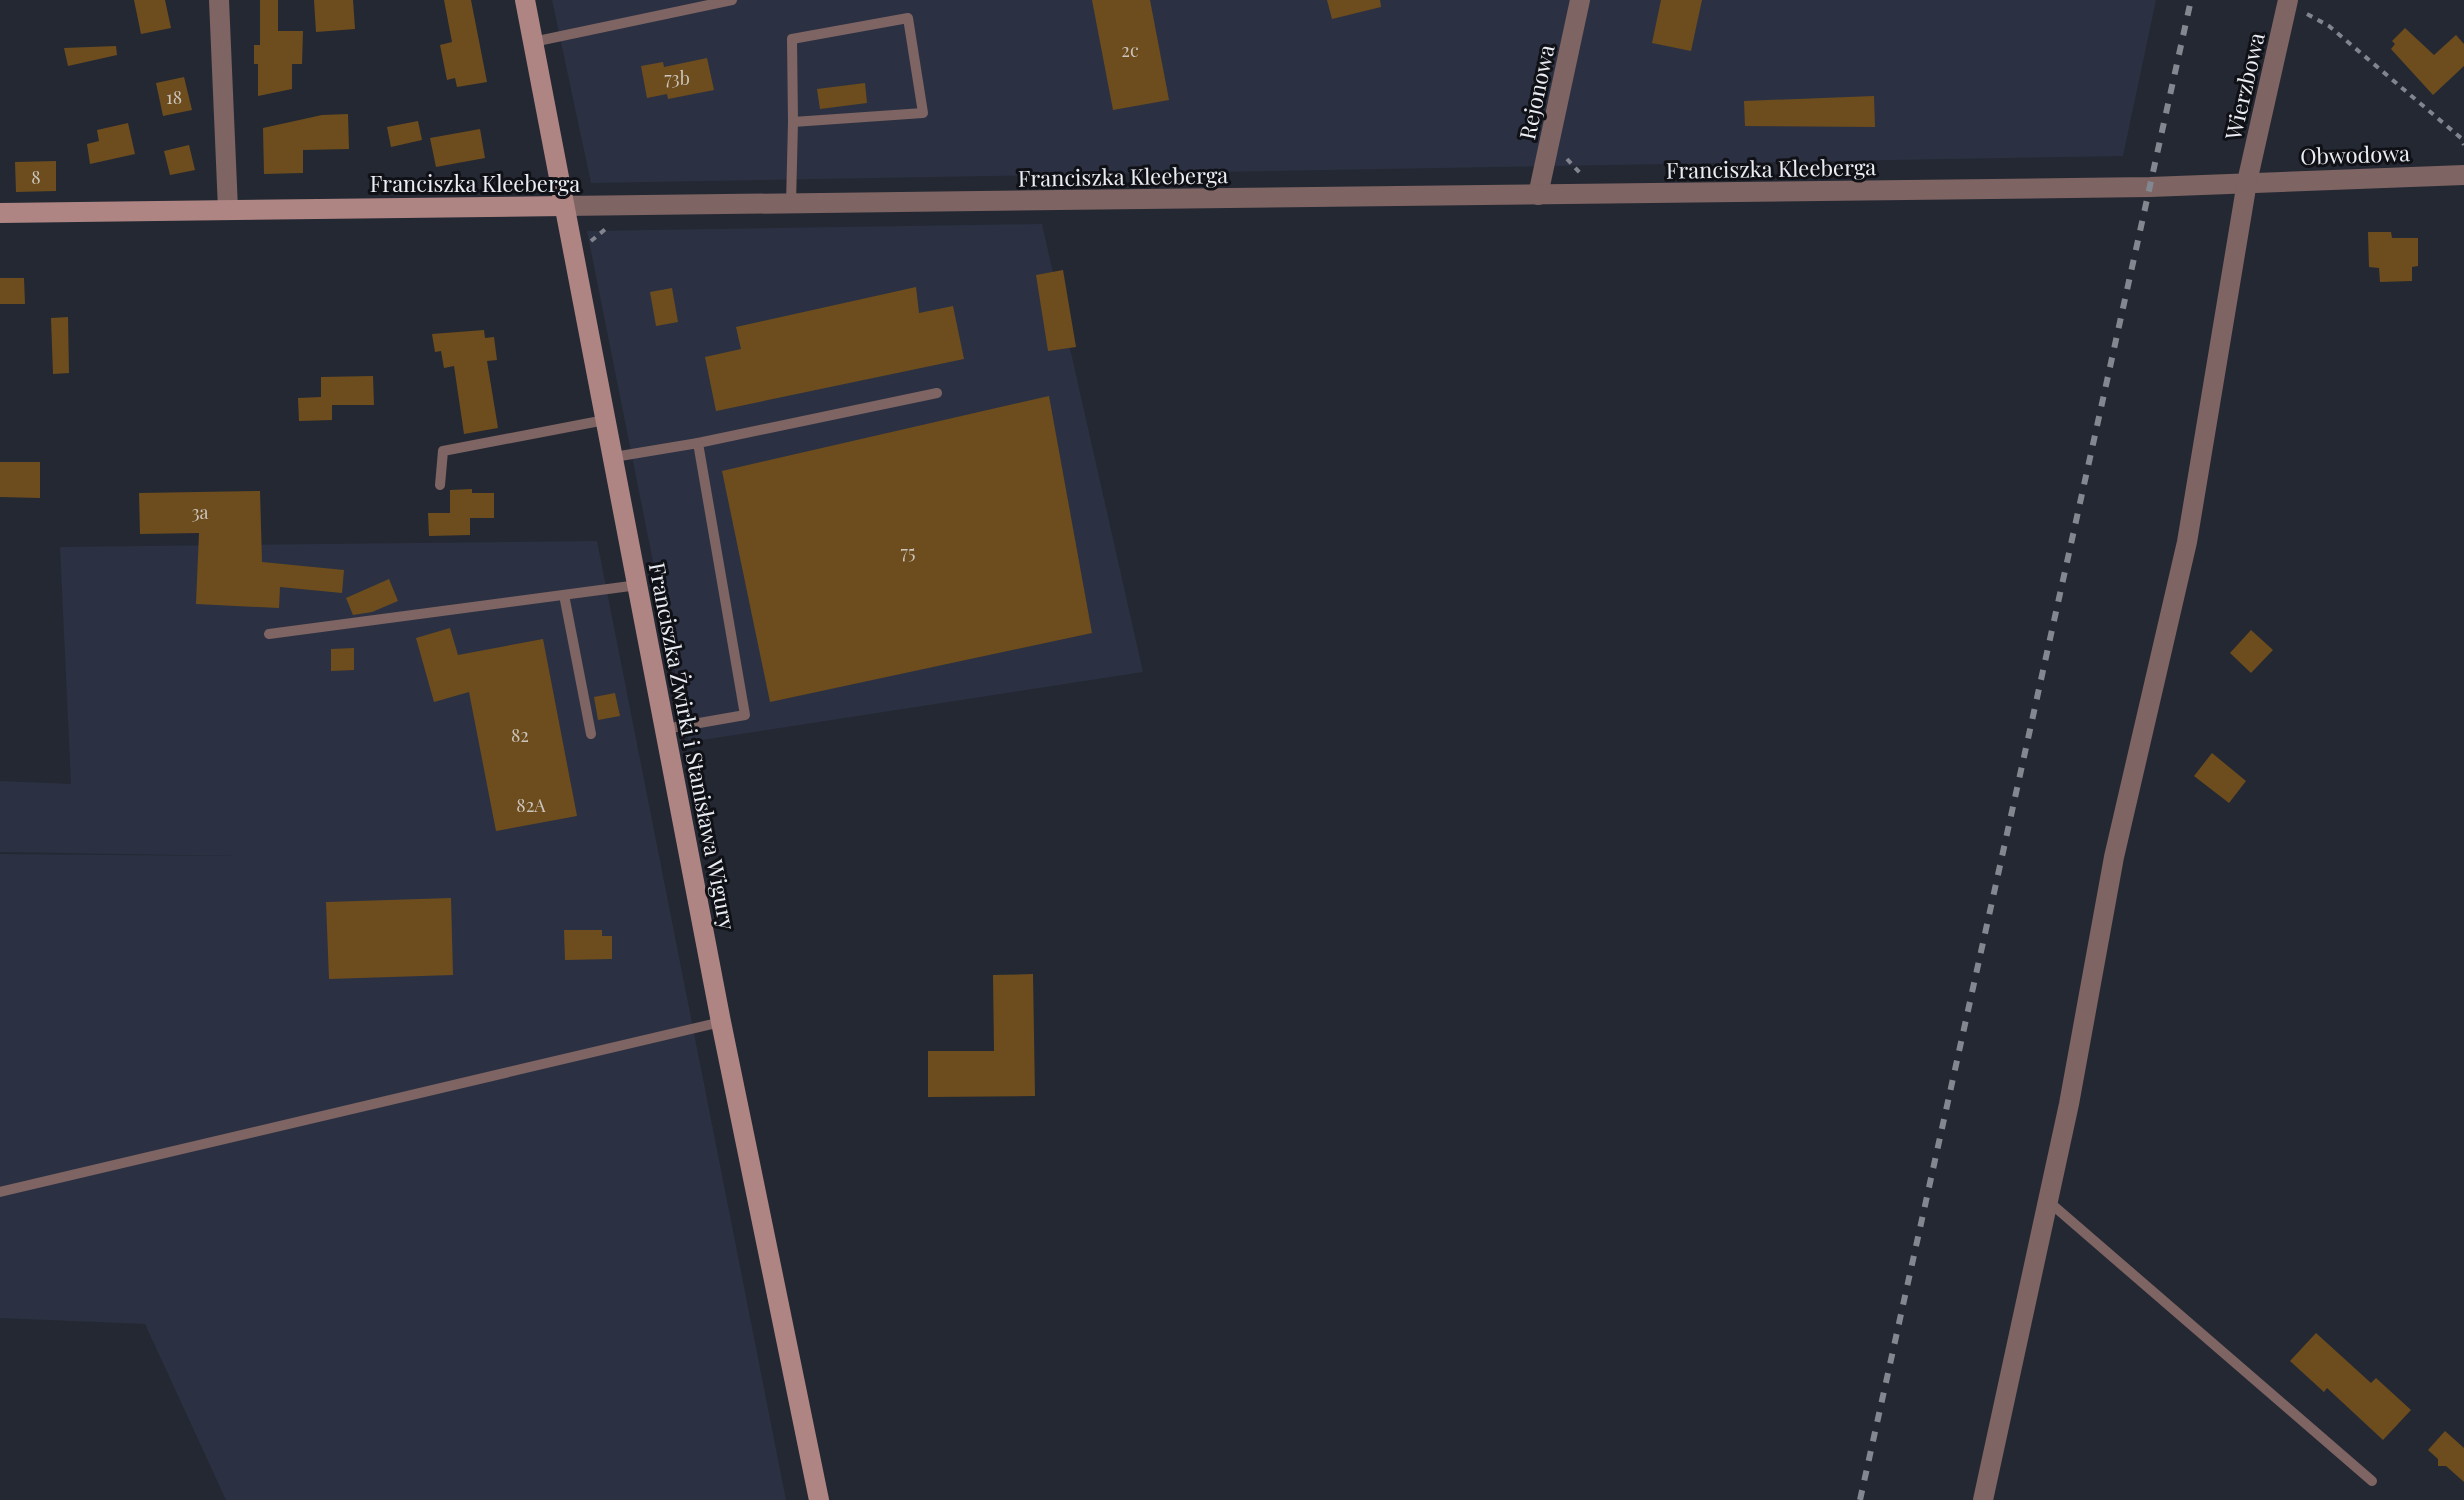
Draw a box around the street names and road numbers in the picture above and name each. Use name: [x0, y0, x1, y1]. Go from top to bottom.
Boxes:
street label: Wierzbowa: [2217, 29, 2271, 144]
street label: Rejonowa: [1511, 42, 1561, 142]
street label: Obwodowa: [2300, 137, 2410, 171]
street label: Franciszka Kleeberga: [1666, 151, 1876, 185]
street label: Franciszka Kleeberga: [1018, 159, 1228, 193]
street label: Franciszka Kleeberga: [370, 168, 580, 198]
street label: Franciszka Żwirki i Stanisława Wigury: [643, 560, 743, 932]

